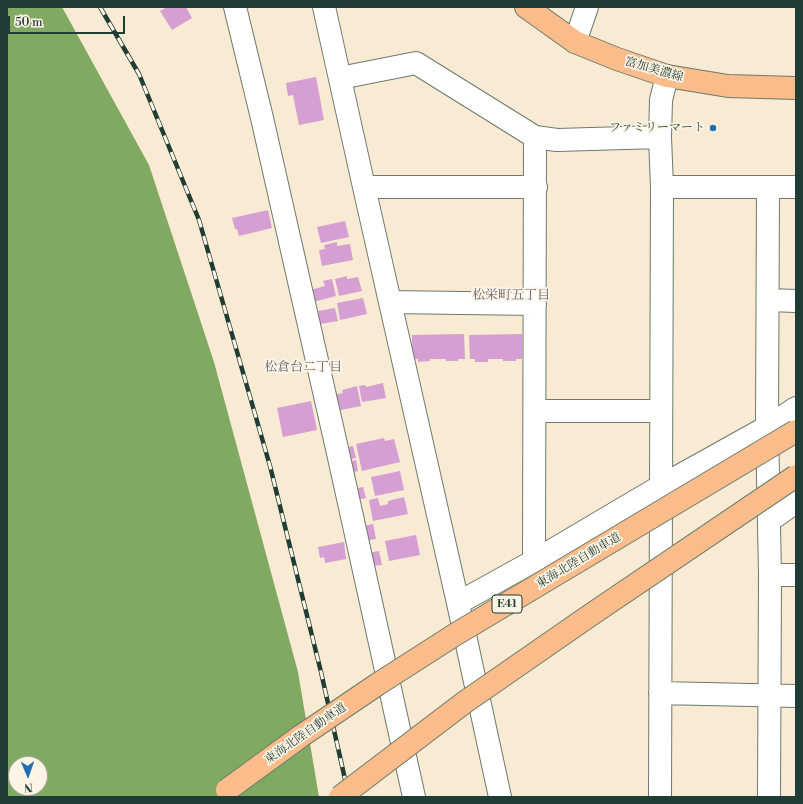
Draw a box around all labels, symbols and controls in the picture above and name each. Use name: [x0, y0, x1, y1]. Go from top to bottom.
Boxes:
scale bar: [10, 8, 127, 34]
text: 50 m: [15, 15, 43, 30]
street label: 富加美濃線: [623, 55, 685, 85]
place label: ファミリーマート: [609, 121, 705, 135]
marker: ファミリーマート: [708, 123, 718, 133]
district label: 松栄町五丁目: [472, 288, 550, 304]
district label: 松倉台二丁目: [264, 360, 342, 376]
street label: 東海北陸自動車道: [534, 530, 624, 592]
road number: E41: [492, 595, 522, 613]
street label: 東海北陸自動車道: [263, 701, 349, 767]
north arrow: [8, 756, 48, 796]
text: N: [24, 780, 33, 794]

